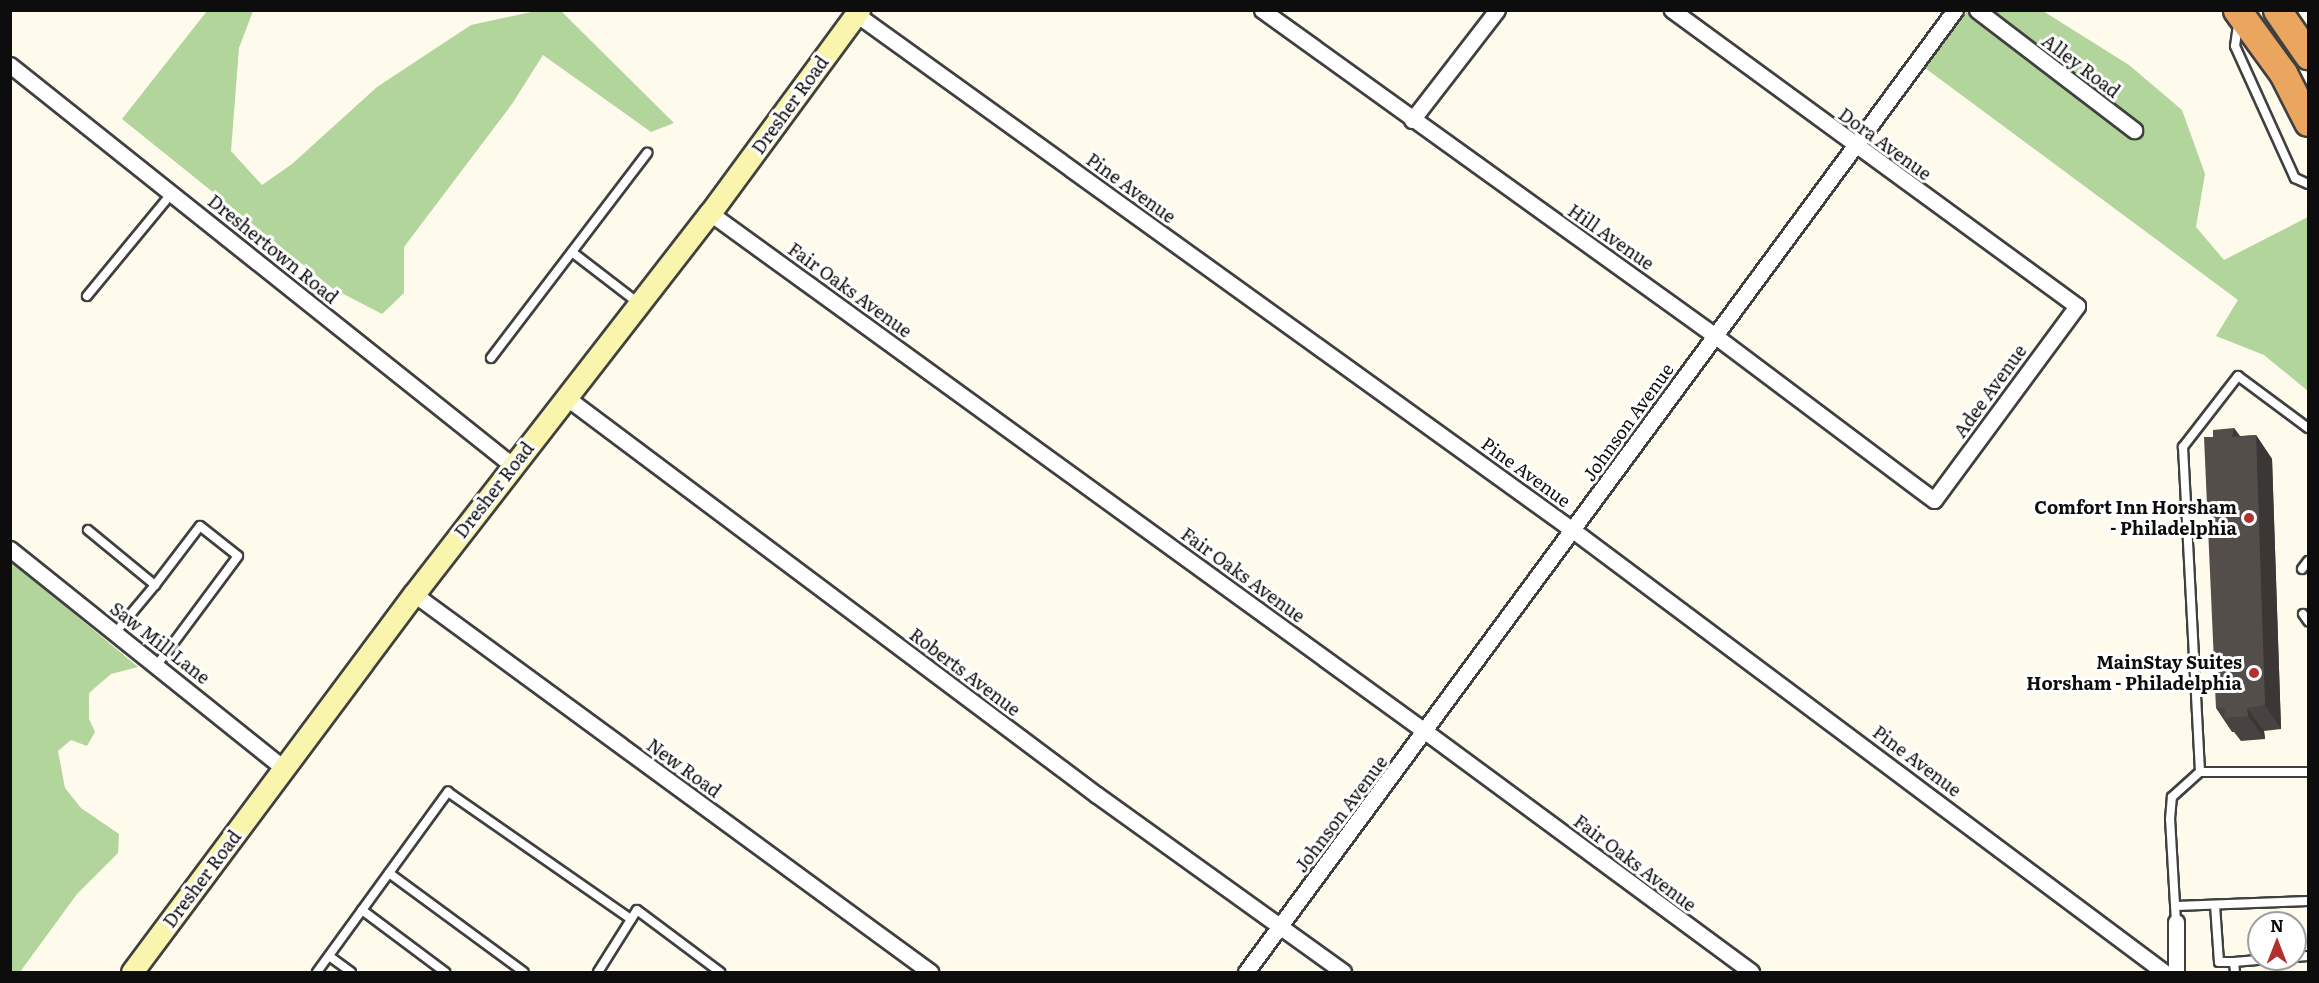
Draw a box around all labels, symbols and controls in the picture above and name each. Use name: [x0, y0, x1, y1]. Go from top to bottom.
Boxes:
street label: Alley Road: [2038, 30, 2124, 102]
street label: Dresher Road: [747, 52, 833, 158]
street label: Dora Avenue: [1834, 103, 1936, 185]
street label: Pine Avenue: [1082, 148, 1180, 228]
street label: Dreshertown Road: [204, 190, 342, 308]
street label: Hill Avenue: [1564, 199, 1658, 275]
street label: Fair Oaks Avenue: [784, 238, 916, 342]
street label: Adee Avenue: [1949, 340, 2031, 442]
street label: Johnson Avenue: [1578, 359, 1678, 485]
street label: Pine Avenue: [1477, 432, 1575, 512]
street label: Dresher Road: [450, 438, 538, 542]
place label: Comfort Inn Horsham - Philadelphia: [2034, 497, 2237, 540]
marker: Comfort Inn Horsham - Philadelphia: [2242, 511, 2256, 525]
street label: Fair Oaks Avenue: [1177, 523, 1309, 627]
street label: Saw Mill Lane: [106, 597, 214, 689]
street label: Roberts Avenue: [905, 623, 1025, 721]
place label: MainStay Suites Horsham - Philadelphia: [2026, 652, 2242, 694]
marker: MainStay Suites Horsham - Philadelphia: [2247, 666, 2261, 680]
street label: Pine Avenue: [1869, 721, 1965, 801]
street label: New Road: [643, 734, 725, 802]
street label: Johnson Avenue: [1290, 751, 1392, 877]
street label: Fair Oaks Avenue: [1570, 810, 1700, 916]
street label: Dresher Road: [158, 826, 246, 932]
north arrow: [2247, 911, 2307, 971]
text: N: [2270, 913, 2284, 937]

